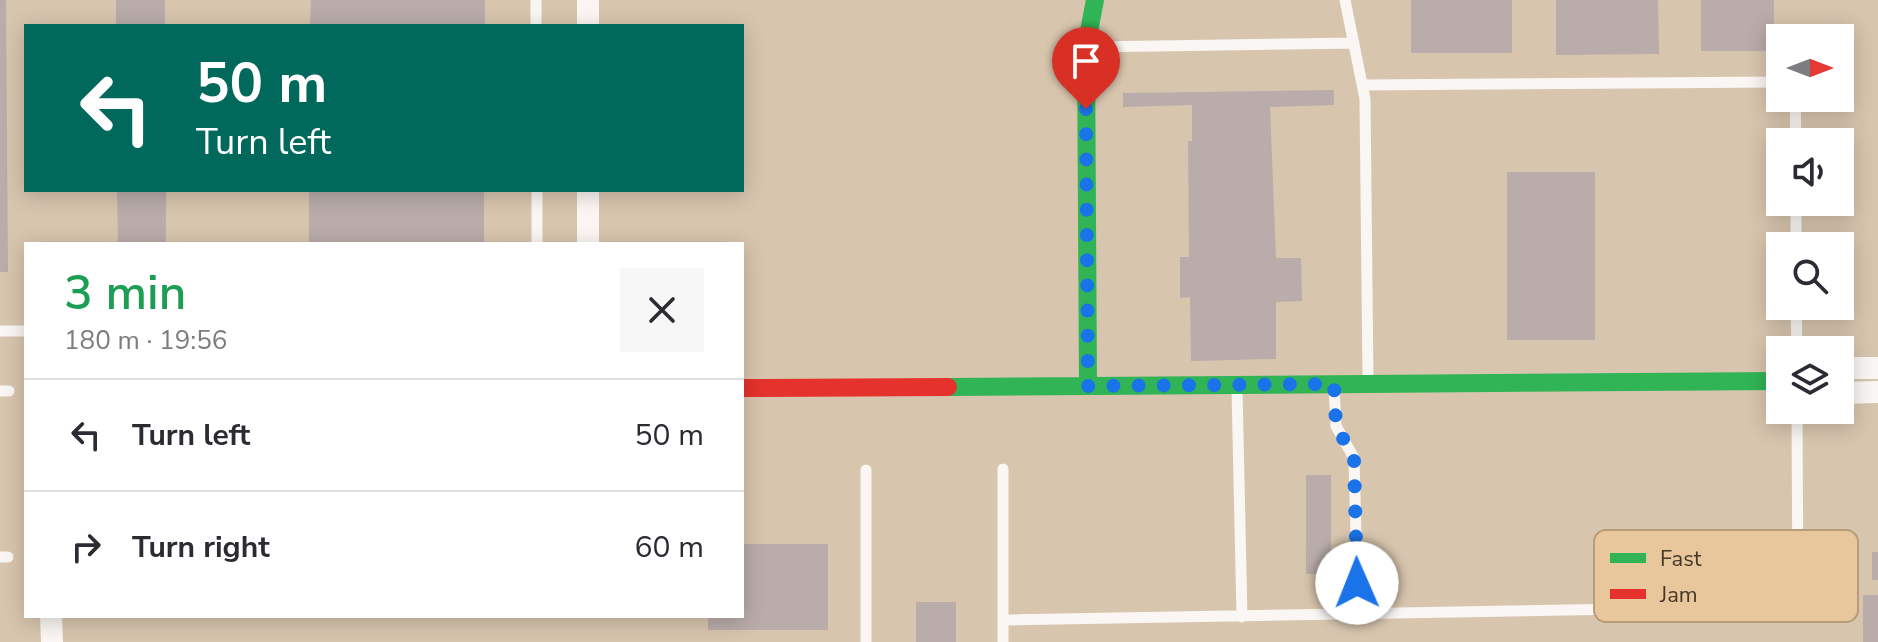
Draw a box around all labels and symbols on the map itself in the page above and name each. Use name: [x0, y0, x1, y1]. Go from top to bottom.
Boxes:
north arrow: [1766, 24, 1854, 112]
pin: [1052, 27, 1120, 109]
legend: [1594, 530, 1858, 622]
position arrow: [1315, 541, 1399, 625]
text: Fast: [1660, 544, 1702, 574]
text: Jam: [1659, 580, 1698, 610]

